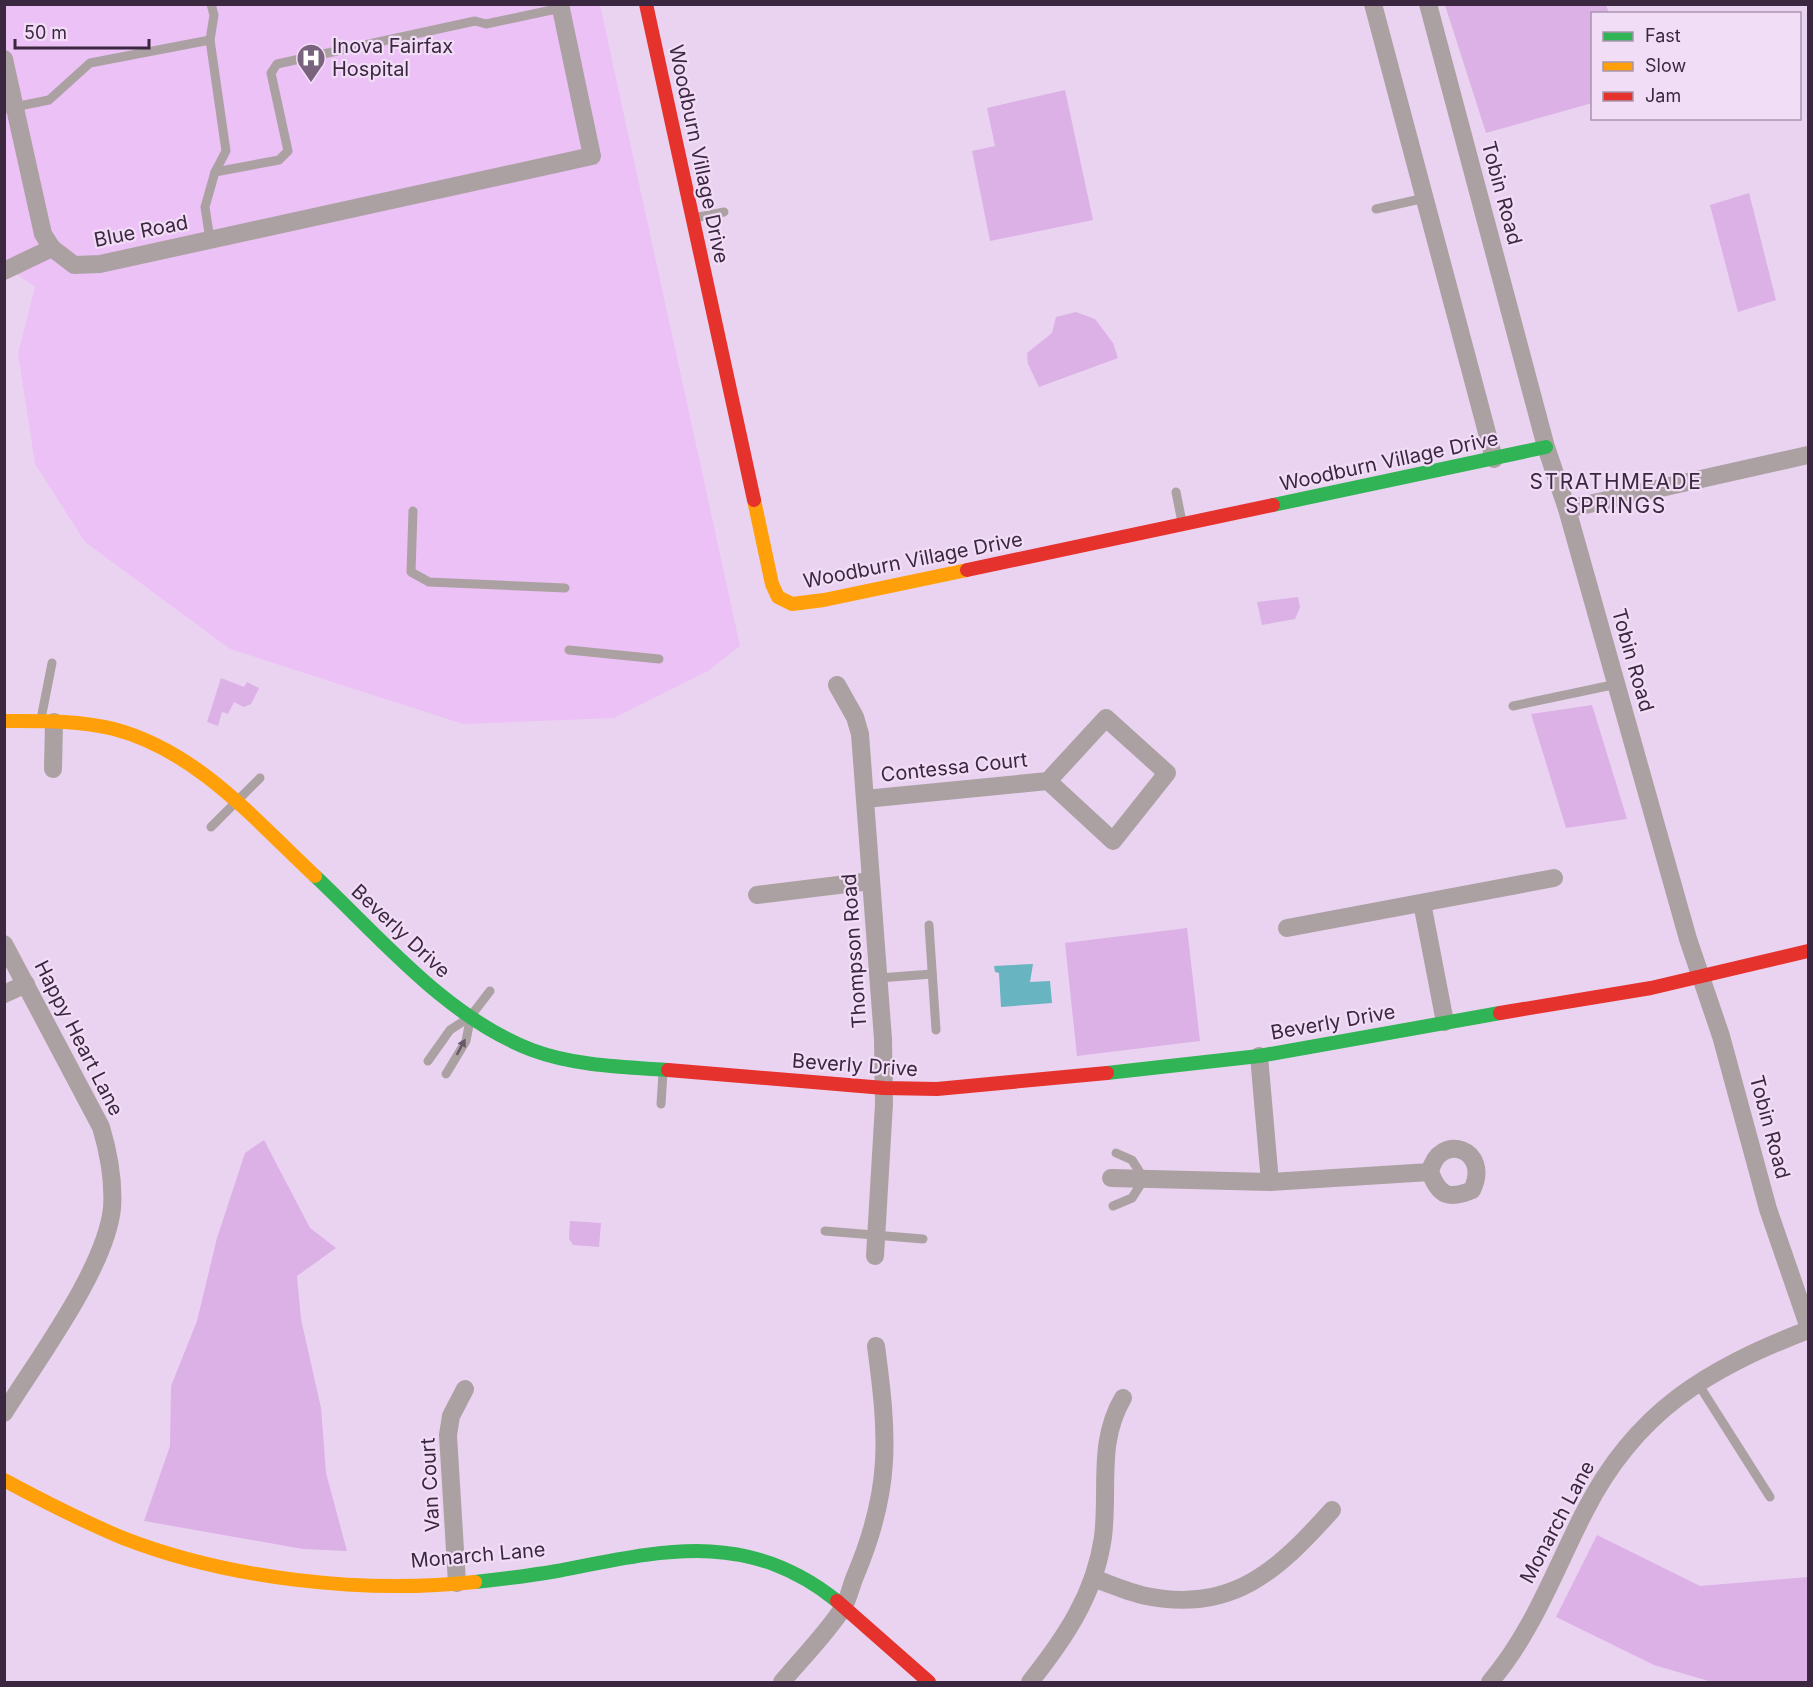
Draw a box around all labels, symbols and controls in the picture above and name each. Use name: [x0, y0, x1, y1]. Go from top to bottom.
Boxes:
scale bar: [15, 12, 148, 50]
legend: [1591, 12, 1801, 120]
text: 50 m: [24, 22, 67, 43]
text: Fast: [1645, 25, 1681, 46]
place label: Inova Fairfax Hospital: [332, 34, 453, 81]
hospital icon: Inova Fairfax Hospital: [295, 42, 327, 84]
street label: Woodburn Village Drive: [664, 42, 734, 266]
text: Slow: [1645, 55, 1686, 76]
text: Jam: [1645, 85, 1681, 106]
street label: Tobin Road: [1477, 139, 1527, 247]
street label: Blue Road: [92, 210, 190, 252]
street label: Woodburn Village Drive: [1277, 426, 1501, 496]
district label: STRATHMEADE SPRINGS: [1530, 469, 1702, 518]
street label: Woodburn Village Drive: [801, 527, 1025, 593]
street label: Tobin Road: [1607, 606, 1659, 714]
street label: Contessa Court: [880, 747, 1029, 787]
street label: Thompson Road: [837, 873, 871, 1029]
street label: Beverly Drive: [347, 879, 455, 983]
street label: Happy Heart Lane: [29, 956, 129, 1120]
street label: Beverly Drive: [1269, 999, 1397, 1045]
one-way arrow: [456, 1038, 466, 1055]
street label: Beverly Drive: [791, 1049, 919, 1081]
street label: Tobin Road: [1745, 1073, 1795, 1181]
street label: Van Court: [416, 1437, 444, 1533]
street label: Monarch Lane: [1515, 1457, 1599, 1587]
street label: Monarch Lane: [410, 1537, 546, 1573]

